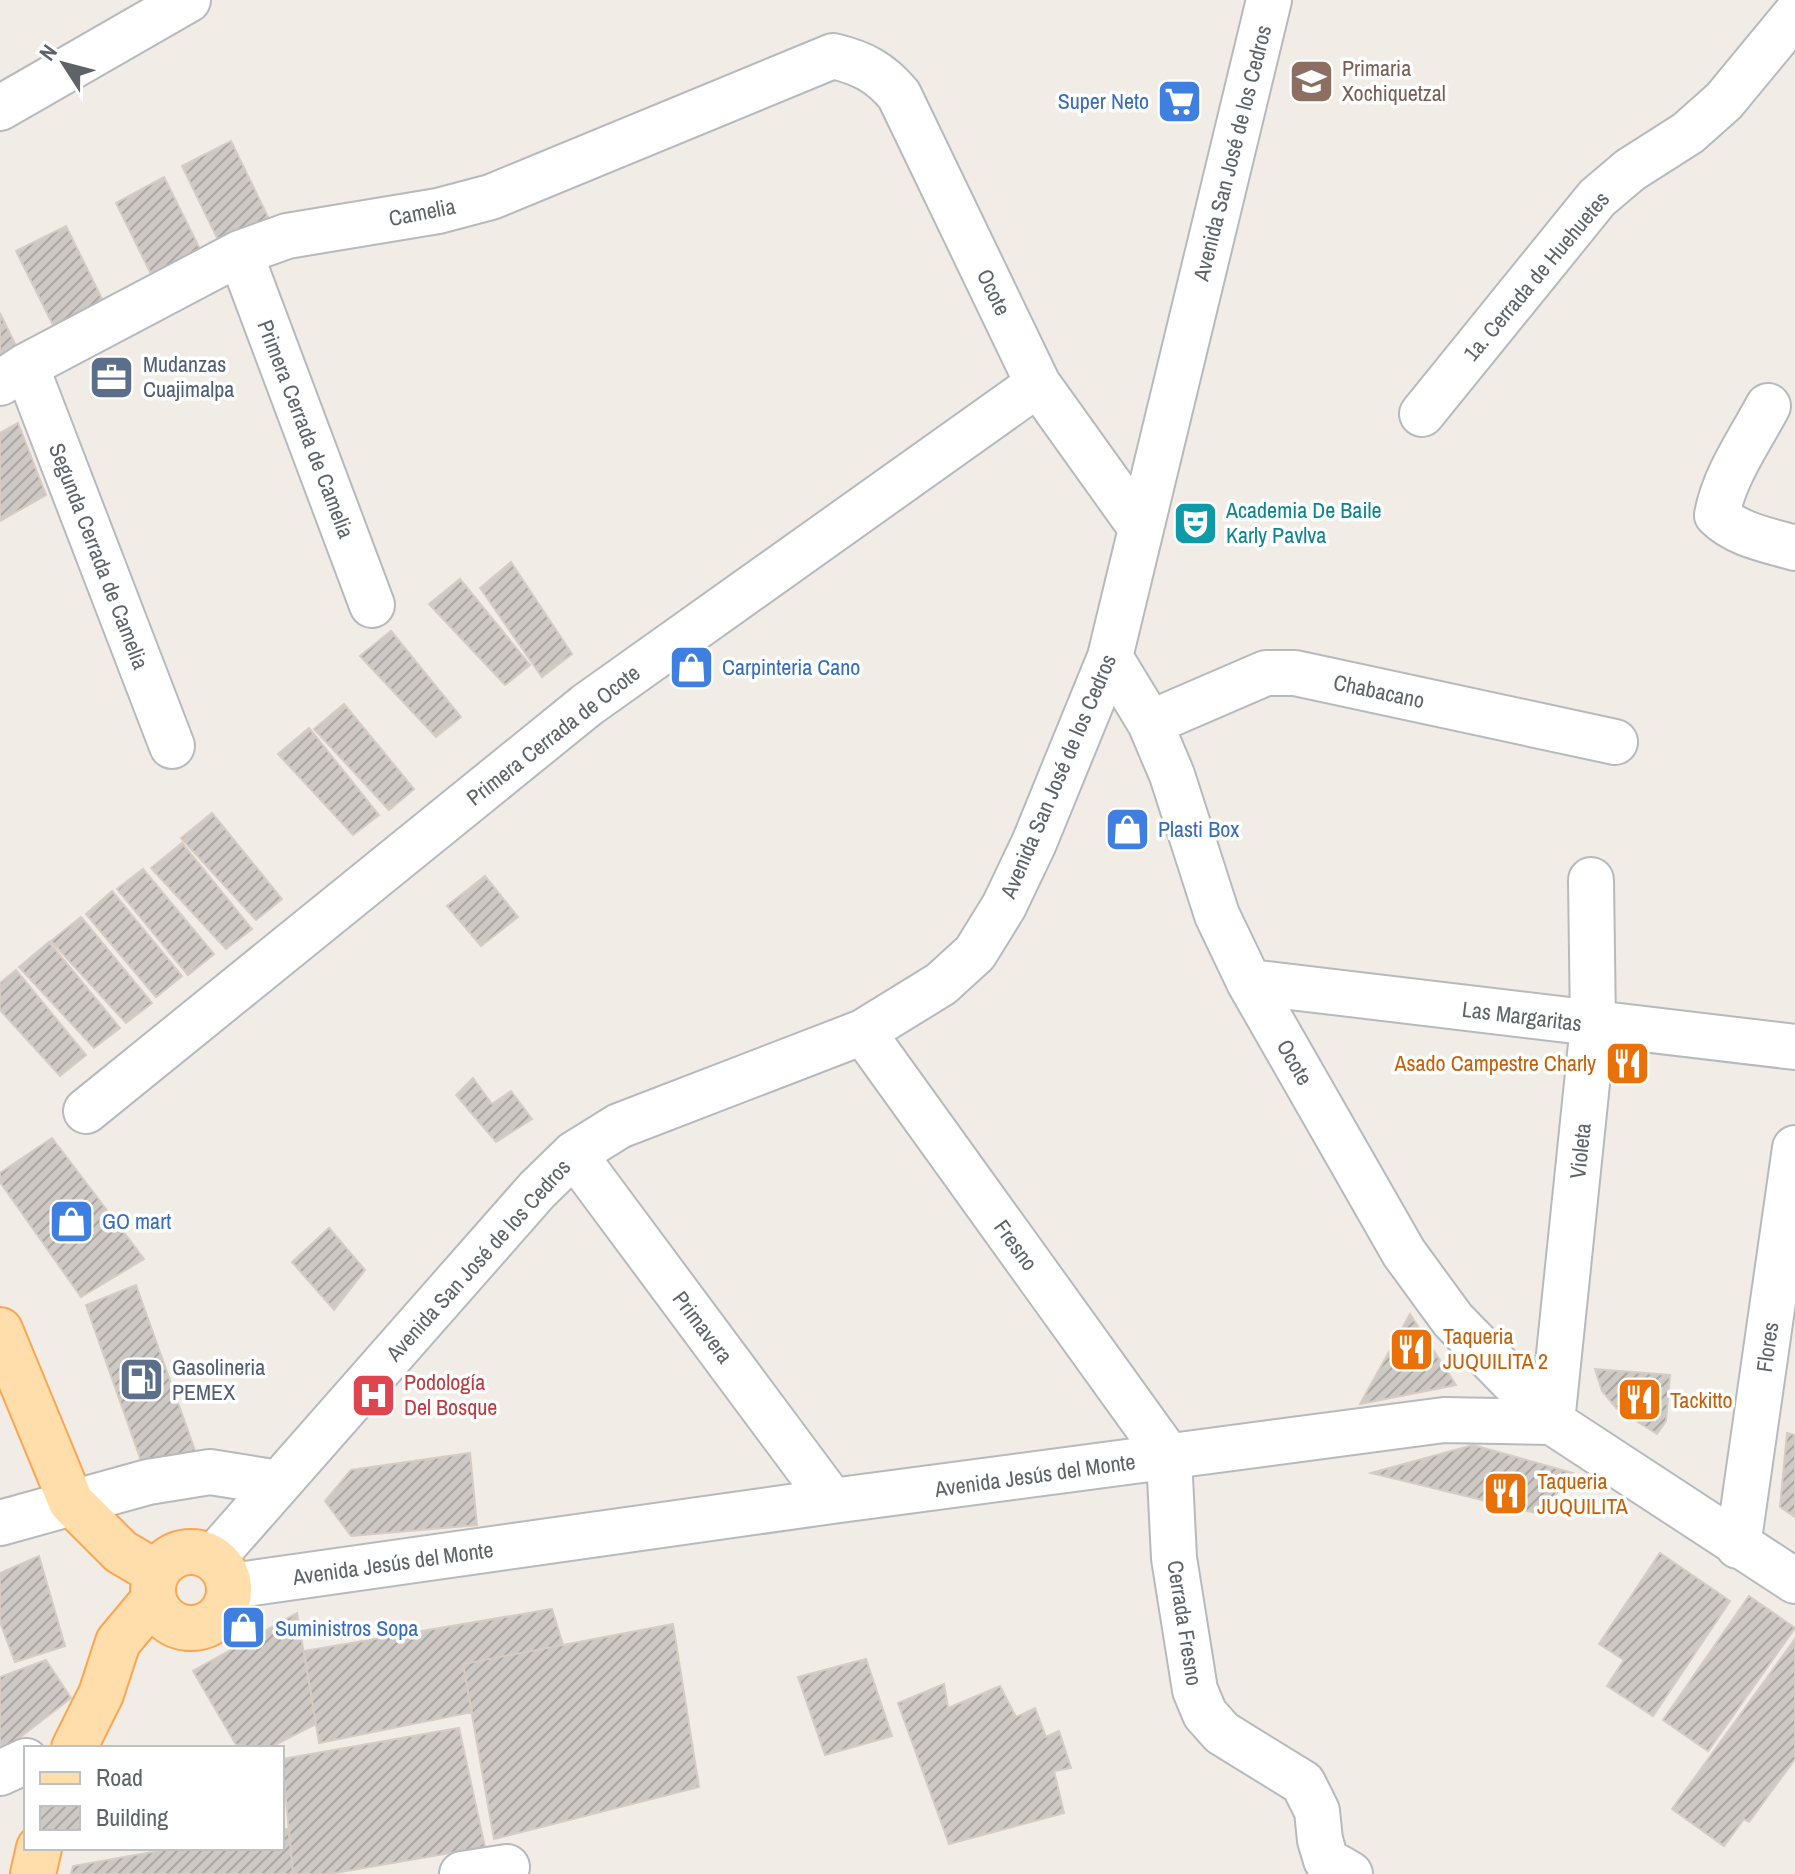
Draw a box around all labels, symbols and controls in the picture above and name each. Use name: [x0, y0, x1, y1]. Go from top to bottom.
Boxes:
street label: Avenida San José de los Cedros: [1185, 22, 1278, 285]
north arrow: [24, 24, 104, 104]
text: N: [32, 38, 64, 66]
place label: Primaria Xochiquetzal: [1342, 53, 1446, 108]
school or university icon: Primaria Xochiquetzal: [1287, 57, 1335, 105]
supermarket icon: Super Neto: [1156, 77, 1204, 125]
place label: Super Neto: [1058, 86, 1149, 116]
street label: 1a. Cerrada de Huehuetes: [1456, 185, 1616, 367]
street label: Camelia: [386, 191, 458, 233]
street label: Ocote: [970, 264, 1018, 320]
street label: Primera Cerrada de Camelia: [250, 316, 362, 542]
place label: Mudanzas Cuajimalpa: [143, 349, 234, 404]
office icon: Mudanzas Cuajimalpa: [88, 353, 136, 401]
street label: Segunda Cerrada de Camelia: [42, 439, 156, 673]
place label: Academia De Baile Karly Pavlva: [1225, 495, 1381, 550]
theatre icon: Academia De Baile Karly Pavlva: [1171, 499, 1219, 547]
shop icon: Carpinteria Cano: [667, 643, 715, 691]
street label: Avenida San José de los Cedros: [993, 649, 1123, 904]
place label: Carpinteria Cano: [722, 652, 860, 682]
street label: Primera Cerrada de Ocote: [460, 658, 646, 812]
street label: Chabacano: [1331, 667, 1427, 715]
shop icon: Plasti Box: [1103, 805, 1151, 853]
place label: Plasti Box: [1158, 814, 1239, 844]
street label: Las Margaritas: [1460, 994, 1584, 1038]
street label: Ocote: [1270, 1034, 1320, 1090]
restaurant icon: Asado Campestre Charly: [1603, 1039, 1651, 1087]
place label: Asado Campestre Charly: [1393, 1048, 1596, 1078]
street label: Violeta: [1562, 1122, 1598, 1180]
street label: Avenida San José de los Cedros: [378, 1152, 577, 1368]
shop icon: GO mart: [47, 1197, 95, 1245]
place label: GO mart: [102, 1206, 171, 1236]
street label: Fresno: [987, 1213, 1045, 1277]
street label: Primavera: [666, 1285, 740, 1369]
street label: Flores: [1749, 1320, 1785, 1374]
place label: Taqueria JUQUILITA 2: [1443, 1321, 1548, 1376]
restaurant icon: Taqueria JUQUILITA 2: [1388, 1325, 1436, 1373]
place label: Gasolineria PEMEX: [172, 1352, 265, 1407]
fuel station icon: Gasolineria PEMEX: [117, 1356, 165, 1404]
place label: Podología Del Bosque: [404, 1367, 497, 1422]
hospital icon: Podología Del Bosque: [349, 1371, 397, 1419]
restaurant icon: Tackitto: [1615, 1376, 1663, 1424]
place label: Tackitto: [1670, 1385, 1733, 1415]
street label: Avenida Jesús del Monte: [932, 1446, 1137, 1504]
place label: Taqueria JUQUILITA: [1537, 1466, 1629, 1521]
restaurant icon: Taqueria JUQUILITA: [1482, 1470, 1530, 1518]
street label: Avenida Jesús del Monte: [290, 1534, 495, 1592]
street label: Cerrada Fresno: [1160, 1558, 1210, 1688]
shop icon: Suministros Sopa: [220, 1604, 268, 1652]
place label: Suministros Sopa: [275, 1613, 418, 1643]
legend: [24, 1746, 284, 1850]
text: Road: [96, 1761, 143, 1793]
text: Building: [96, 1801, 168, 1833]

